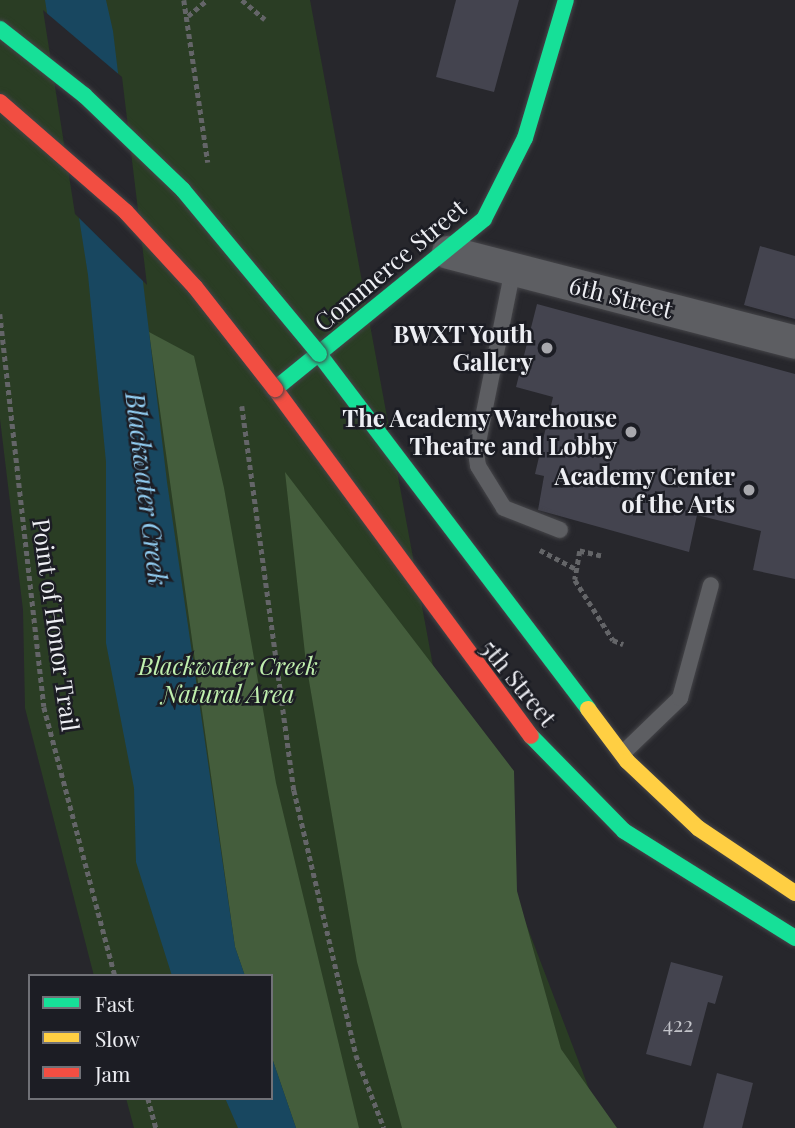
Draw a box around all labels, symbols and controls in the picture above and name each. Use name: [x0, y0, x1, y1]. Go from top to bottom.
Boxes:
street label: Commerce Street: [308, 193, 472, 337]
street label: 6th Street: [566, 270, 676, 324]
place label: BWXT Youth Gallery: [392, 320, 533, 376]
marker: BWXT Youth Gallery: [539, 340, 555, 356]
water label: Blackwater Creek: [120, 391, 174, 587]
place label: The Academy Warehouse Theatre and Lobby: [340, 404, 617, 460]
marker: The Academy Warehouse Theatre and Lobby: [623, 424, 639, 440]
place label: Academy Center of the Arts: [554, 462, 735, 518]
marker: Academy Center of the Arts: [741, 482, 757, 498]
street label: Point of Honor Trail: [27, 516, 85, 734]
street label: 5th Street: [475, 634, 563, 732]
park label: Blackwater Creek Natural Area: [138, 652, 318, 708]
legend: [28, 974, 273, 1100]
text: Fast: [95, 989, 134, 1017]
house number: 422: [663, 1010, 693, 1036]
text: Slow: [95, 1024, 140, 1052]
text: Jam: [95, 1059, 131, 1087]

